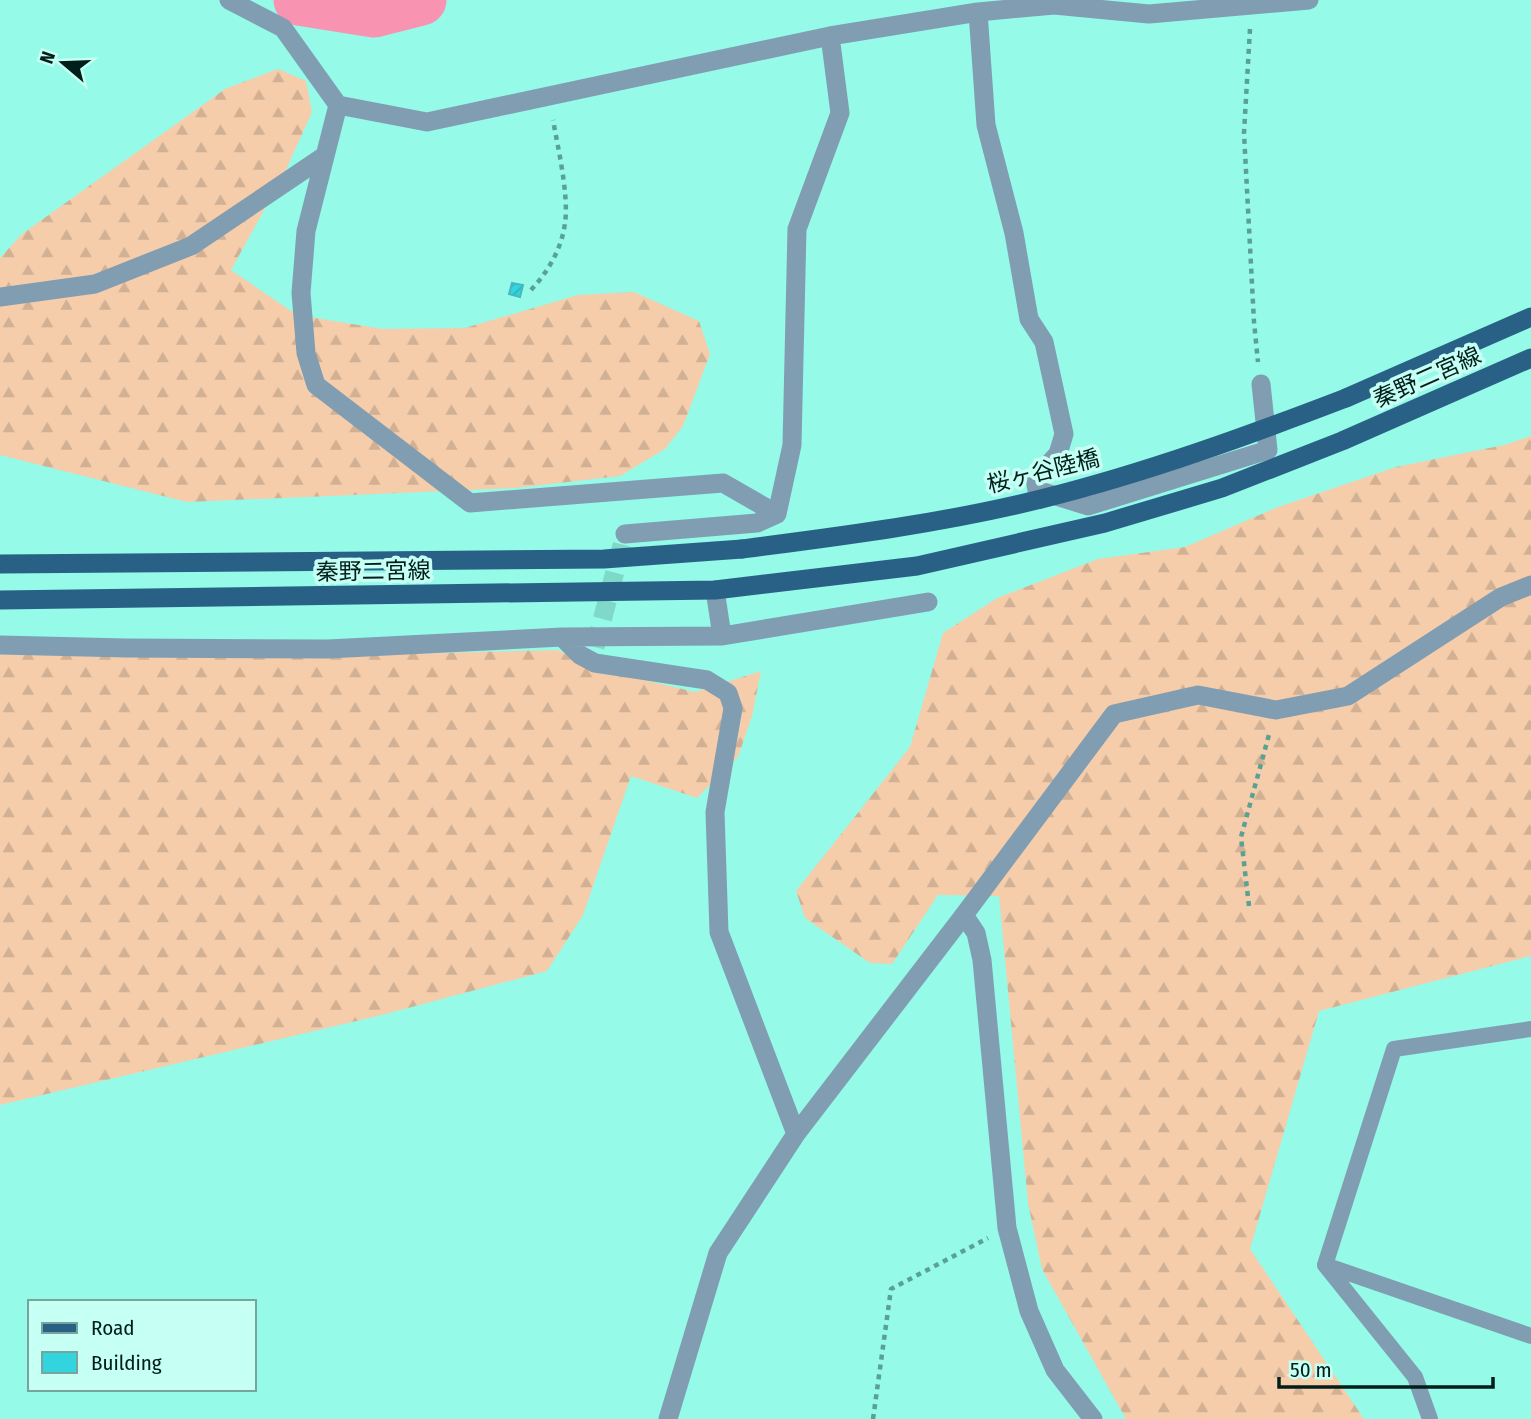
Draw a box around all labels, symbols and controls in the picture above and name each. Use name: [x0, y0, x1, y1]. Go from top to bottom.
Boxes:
north arrow: [28, 28, 98, 98]
text: N: [35, 48, 60, 67]
street label: 秦野二宮線: [1369, 341, 1485, 413]
street label: 桜ヶ谷陸橋: [984, 444, 1102, 498]
street label: 秦野二宮線: [315, 556, 431, 586]
legend: [28, 1300, 256, 1391]
text: Road: [91, 1315, 135, 1341]
scale bar: [1279, 1346, 1492, 1390]
text: Building: [91, 1350, 162, 1376]
text: 50 m: [1290, 1357, 1332, 1383]

